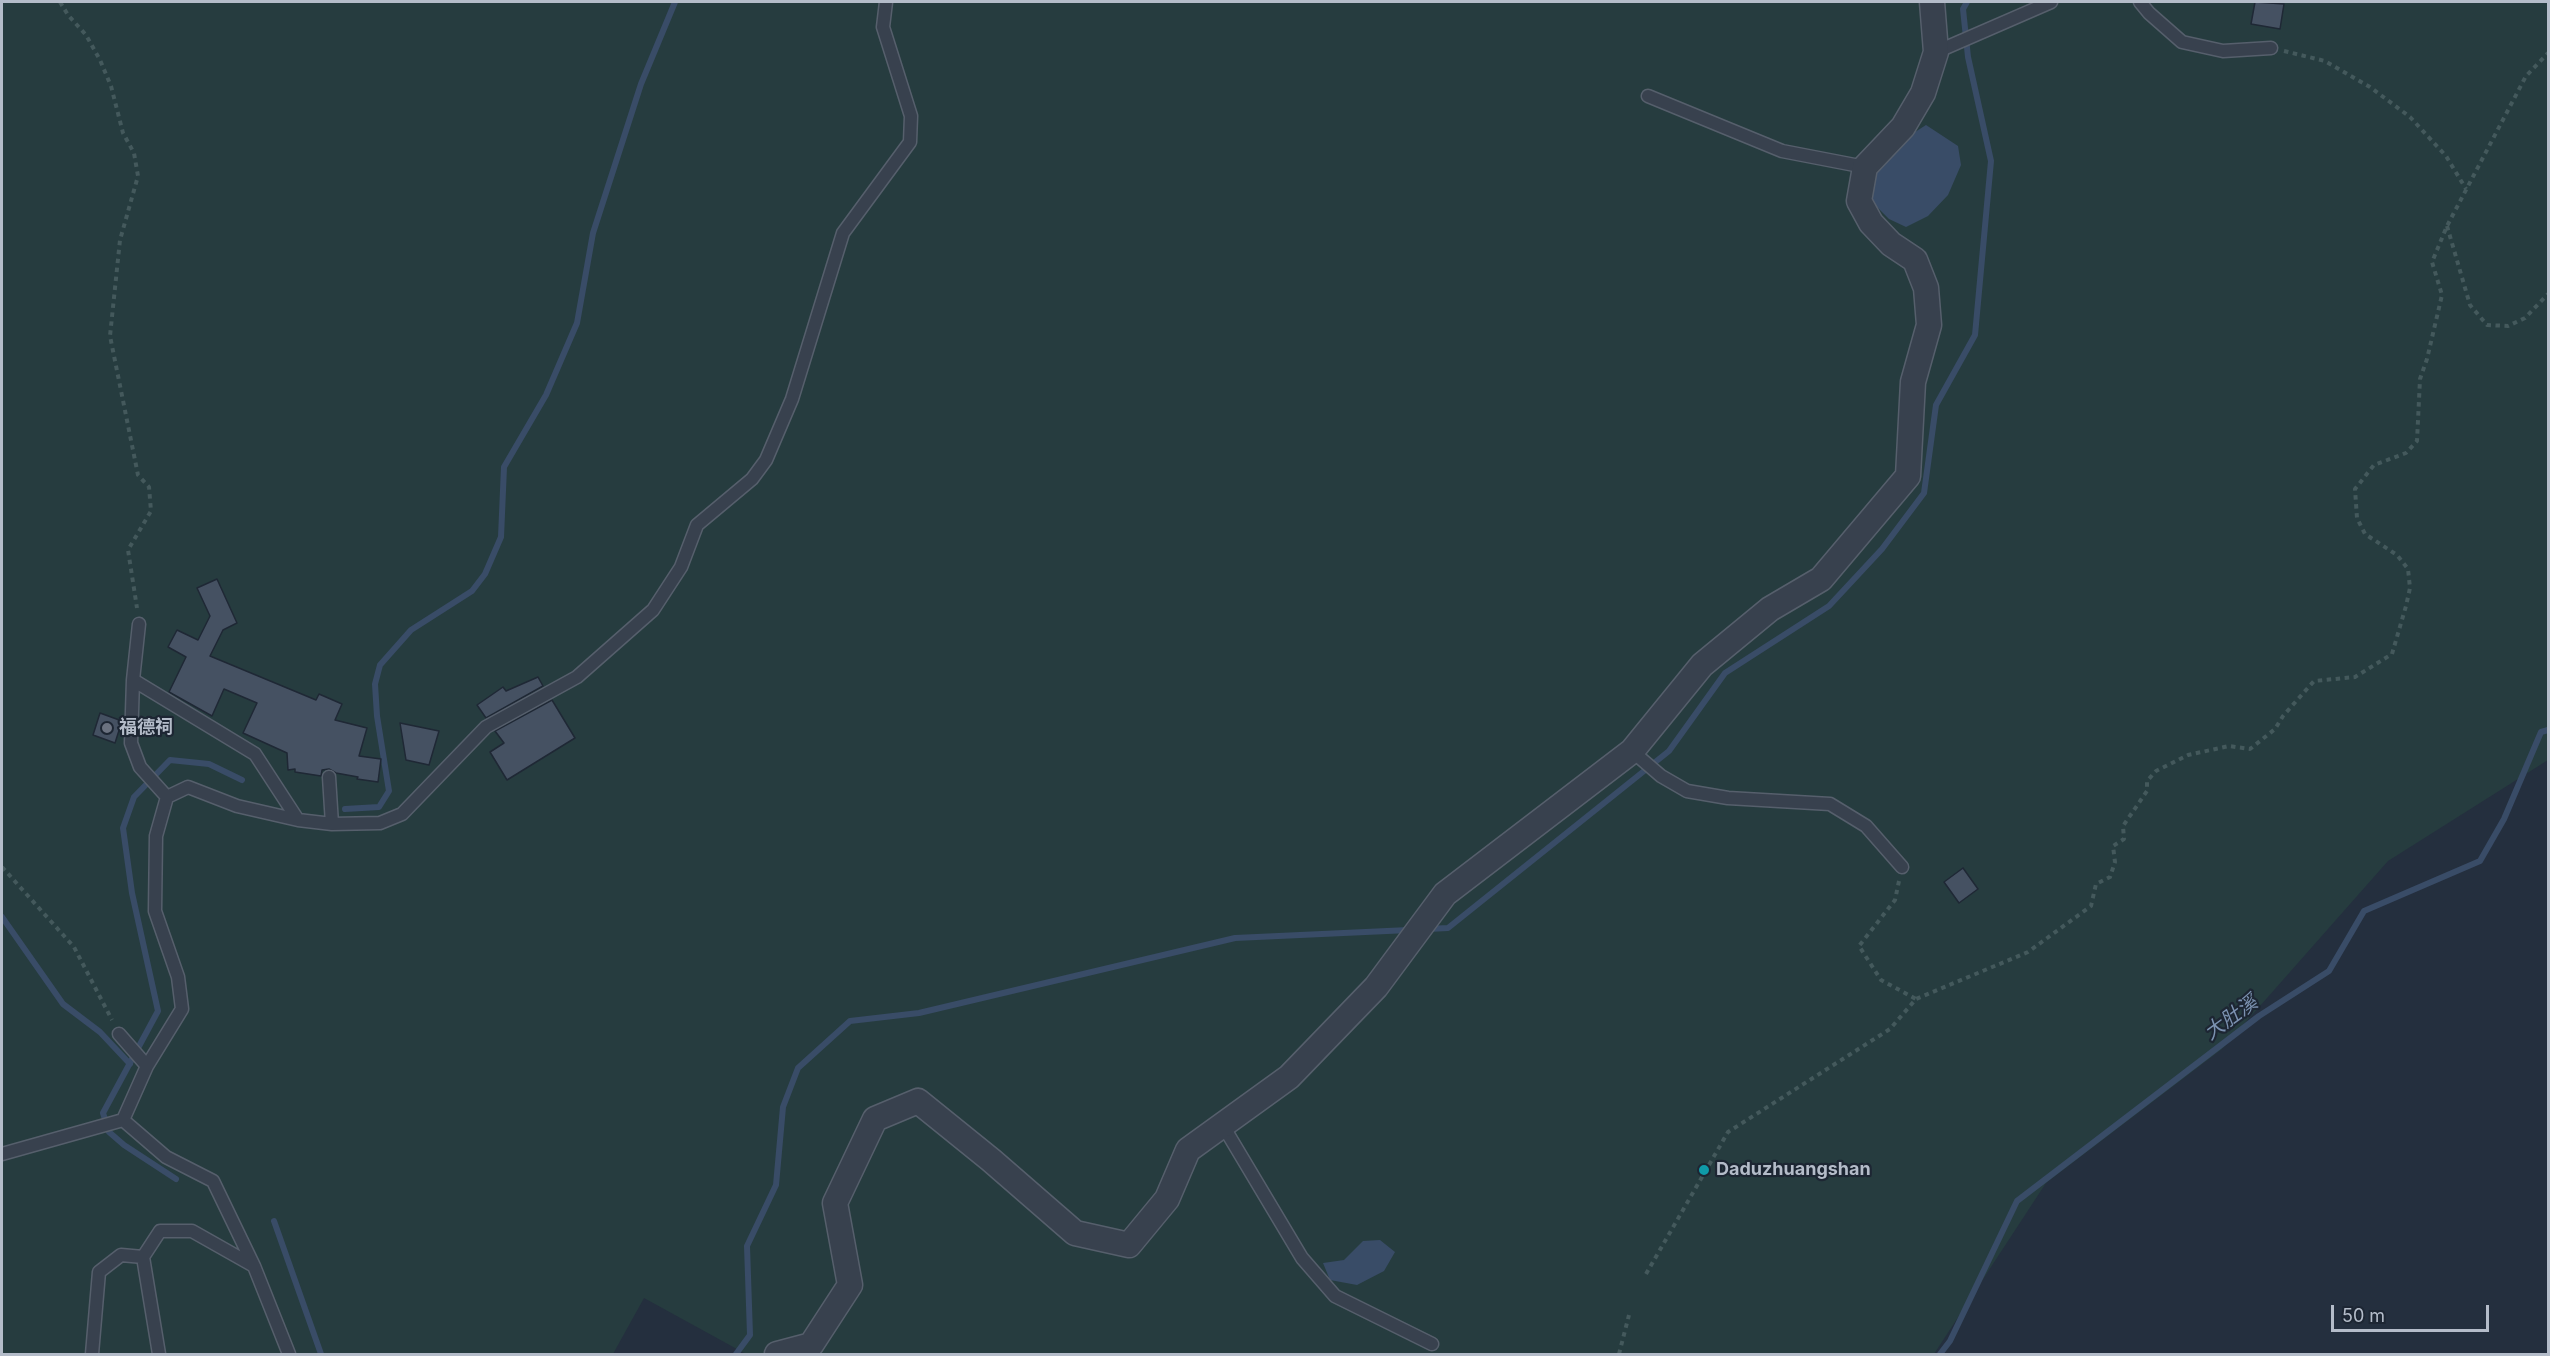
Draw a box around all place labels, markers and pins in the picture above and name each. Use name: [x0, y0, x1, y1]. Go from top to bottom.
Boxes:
place label: 福德祠: [119, 717, 173, 739]
marker: 福德祠: [100, 721, 114, 735]
place label: Daduzhuangshan: [1716, 1159, 1871, 1181]
marker: Daduzhuangshan: [1697, 1163, 1711, 1177]

